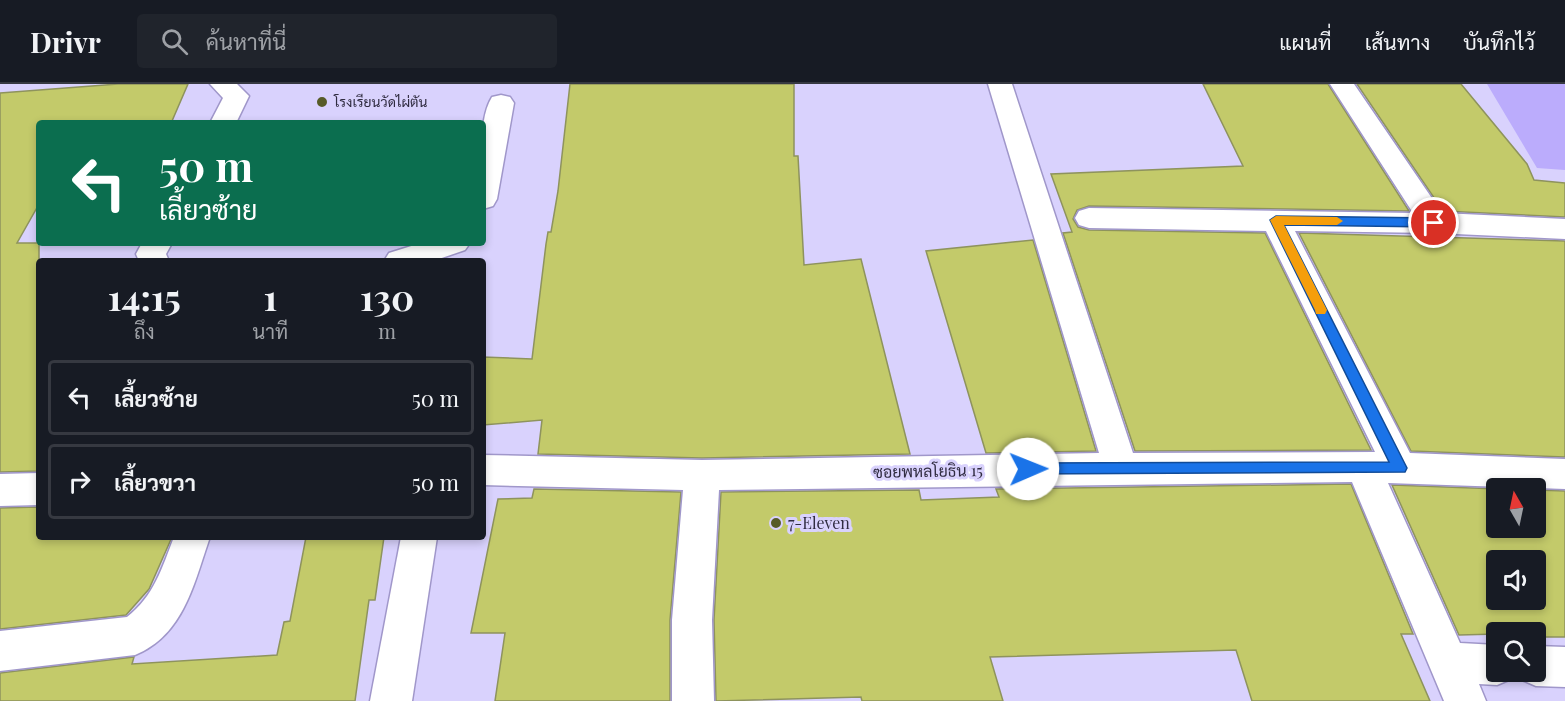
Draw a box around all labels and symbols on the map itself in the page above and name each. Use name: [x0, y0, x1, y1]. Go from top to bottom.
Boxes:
place label: โรงเรียนวัดไผ่ตัน: [333, 92, 428, 111]
marker: โรงเรียนวัดไผ่ตัน: [315, 95, 329, 109]
pin: [1408, 197, 1459, 248]
position arrow: [996, 437, 1060, 501]
street label: ซอยพหลโยธิน 15: [873, 459, 983, 482]
north arrow: [1486, 478, 1546, 538]
place label: 7-Eleven: [788, 512, 850, 533]
marker: 7-Eleven: [769, 516, 783, 530]

